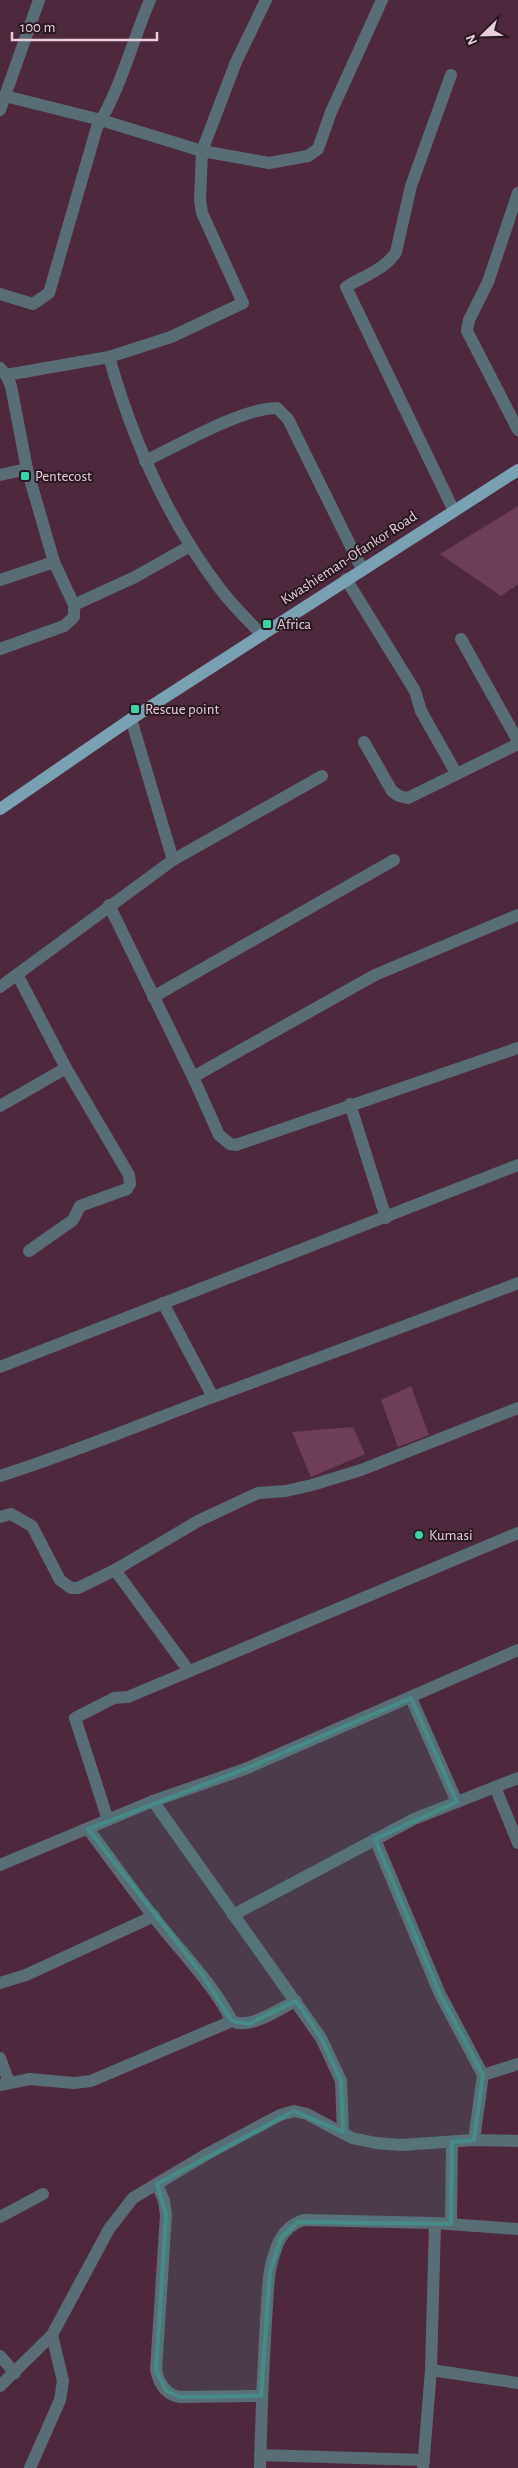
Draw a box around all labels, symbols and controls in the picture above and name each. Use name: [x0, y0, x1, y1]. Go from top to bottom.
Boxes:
scale bar: [12, 10, 158, 42]
north arrow: [458, 10, 508, 60]
text: 100 m: [20, 20, 55, 35]
text: N: [464, 32, 480, 47]
place label: Pentecost: [35, 469, 92, 484]
marker: Pentecost: [19, 470, 31, 482]
street label: Kwashieman-Ofankor Road: [278, 508, 420, 608]
place label: Africa: [277, 617, 311, 632]
marker: Africa: [261, 618, 273, 630]
place label: Rescue point: [145, 702, 219, 717]
marker: Rescue point: [129, 703, 141, 715]
place label: Kumasi: [429, 1528, 473, 1543]
marker: Kumasi: [413, 1529, 425, 1541]

